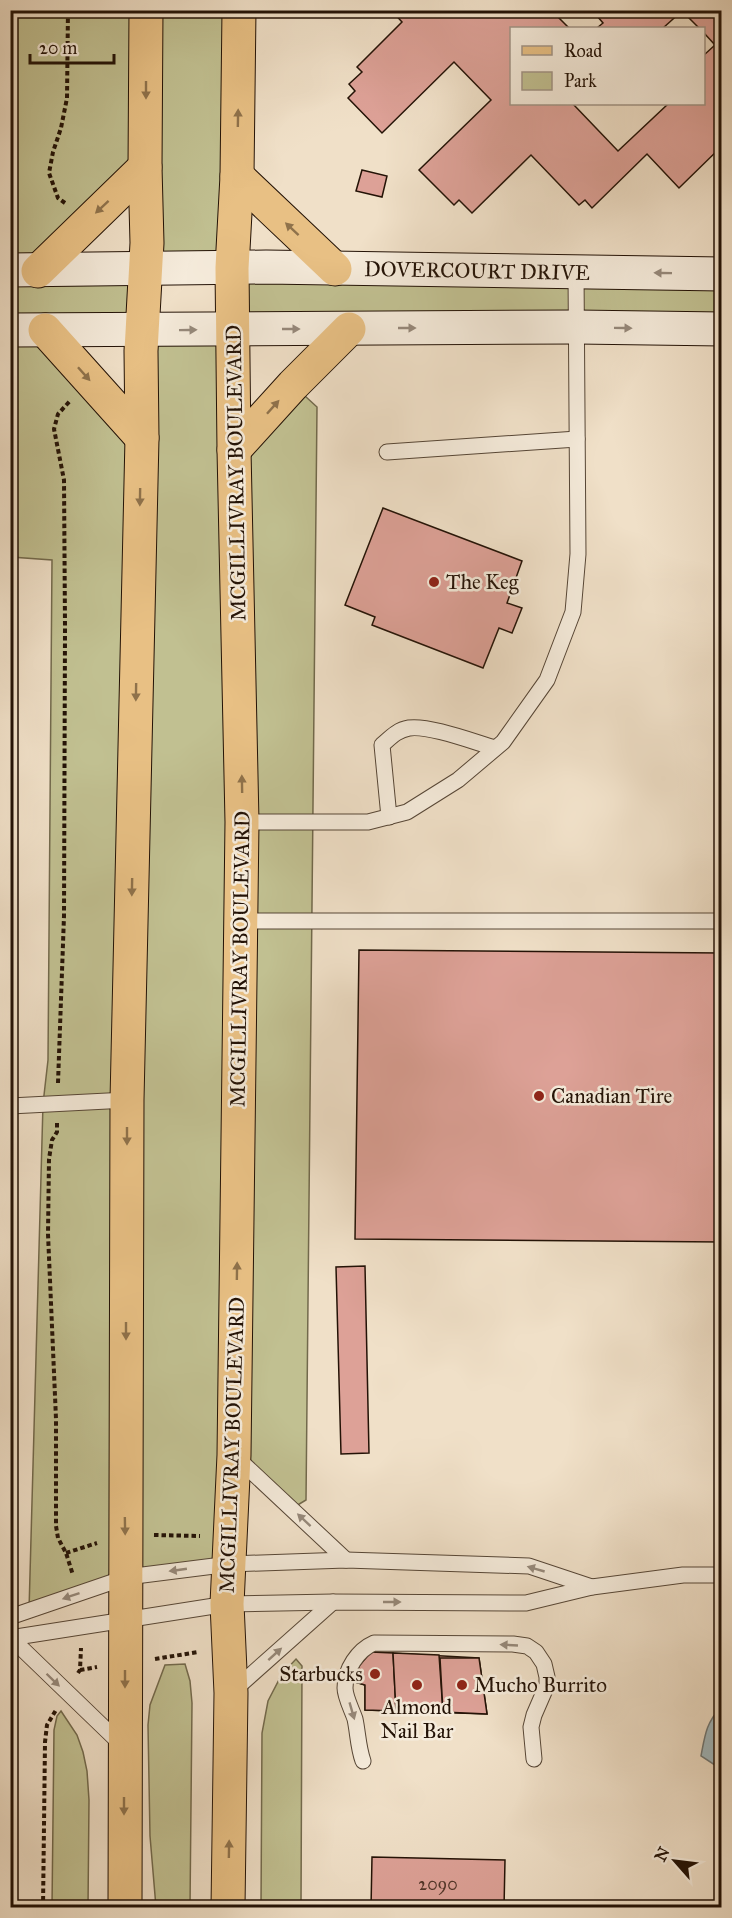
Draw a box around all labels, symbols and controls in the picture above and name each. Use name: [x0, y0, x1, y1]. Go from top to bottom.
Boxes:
scale bar: [30, 27, 114, 65]
legend: [510, 27, 705, 105]
text: 20 m: [39, 37, 77, 59]
text: Road: [564, 40, 602, 62]
text: Park: [564, 70, 597, 92]
one-way arrow: [141, 80, 150, 99]
one-way arrow: [233, 108, 243, 127]
one-way arrow: [96, 200, 110, 214]
one-way arrow: [285, 222, 300, 236]
street label: DOVERCOURT DRIVE: [364, 256, 590, 286]
one-way arrow: [654, 269, 673, 278]
one-way arrow: [398, 323, 417, 333]
one-way arrow: [614, 323, 633, 333]
one-way arrow: [282, 324, 301, 334]
one-way arrow: [179, 325, 198, 334]
street label: MCGILLIVRAY BOULEVARD: [220, 325, 252, 621]
one-way arrow: [77, 366, 90, 381]
one-way arrow: [266, 399, 280, 414]
one-way arrow: [136, 487, 145, 506]
place label: The Keg: [446, 569, 519, 595]
marker: The Keg: [427, 575, 441, 589]
one-way arrow: [131, 682, 141, 701]
one-way arrow: [237, 775, 246, 794]
street label: MCGILLIVRAY BOULEVARD: [224, 811, 256, 1107]
one-way arrow: [127, 877, 137, 896]
place label: Canadian Tire: [551, 1083, 672, 1109]
marker: Canadian Tire: [532, 1089, 546, 1103]
one-way arrow: [122, 1127, 132, 1146]
one-way arrow: [232, 1262, 242, 1281]
street label: MCGILLIVRAY BOULEVARD: [214, 1296, 250, 1594]
one-way arrow: [121, 1322, 131, 1341]
one-way arrow: [297, 1514, 311, 1528]
one-way arrow: [121, 1517, 130, 1536]
one-way arrow: [527, 1564, 545, 1573]
one-way arrow: [169, 1566, 188, 1575]
one-way arrow: [62, 1592, 80, 1602]
one-way arrow: [382, 1597, 401, 1607]
one-way arrow: [499, 1640, 518, 1649]
one-way arrow: [267, 1647, 282, 1661]
place label: Starbucks: [279, 1661, 363, 1687]
marker: Starbucks: [368, 1667, 382, 1681]
one-way arrow: [120, 1669, 129, 1688]
one-way arrow: [46, 1672, 60, 1686]
place label: Mucho Burrito: [474, 1672, 607, 1698]
marker: Almond Nail Bar: [410, 1678, 424, 1692]
marker: Mucho Burrito: [455, 1678, 469, 1692]
place label: Almond Nail Bar: [381, 1694, 454, 1744]
one-way arrow: [348, 1702, 357, 1720]
one-way arrow: [119, 1797, 129, 1816]
north arrow: [645, 1831, 705, 1891]
one-way arrow: [224, 1840, 234, 1859]
text: N: [651, 1843, 674, 1865]
house number: 2090: [418, 1873, 458, 1895]

